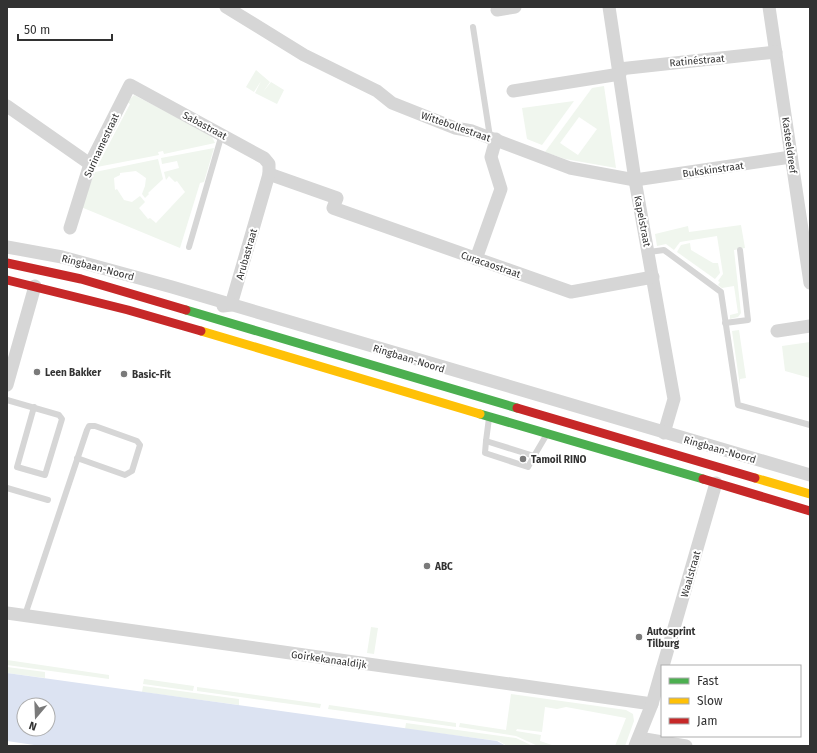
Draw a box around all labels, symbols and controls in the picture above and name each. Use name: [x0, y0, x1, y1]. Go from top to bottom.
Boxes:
scale bar: [18, 16, 112, 42]
text: 50 m: [24, 23, 50, 37]
street label: Ratinéstraat: [669, 53, 726, 69]
street label: Sabastraat: [180, 109, 229, 143]
street label: Wittebollestraat: [419, 109, 492, 145]
street label: Surinamestraat: [82, 111, 122, 179]
street label: Kasteeldreef: [779, 116, 799, 175]
street label: Bukskinstraat: [682, 160, 745, 180]
street label: Kapelstraat: [631, 195, 653, 248]
street label: Arubastraat: [234, 227, 260, 281]
street label: Curacaostraat: [459, 249, 522, 281]
street label: Ringbaan-Noord: [60, 253, 135, 283]
street label: Ringbaan-Noord: [371, 342, 446, 376]
marker: Leen Bakker: [32, 367, 42, 377]
place label: Leen Bakker: [45, 367, 102, 379]
marker: Basic-Fit: [119, 369, 129, 379]
place label: Basic-Fit: [132, 369, 171, 381]
street label: Ringbaan-Noord: [682, 434, 757, 466]
marker: Tamoil RINO: [518, 454, 528, 464]
place label: Tamoil RINO: [531, 454, 587, 466]
street label: Waalstraat: [679, 549, 703, 599]
marker: ABC: [422, 561, 432, 571]
place label: ABC: [434, 561, 453, 573]
place label: Autosprint Tilburg: [646, 626, 696, 650]
marker: Autosprint Tilburg: [634, 632, 644, 642]
street label: Goirkekanaaldijk: [290, 649, 368, 671]
legend: [661, 665, 801, 737]
text: Fast: [697, 674, 719, 688]
text: Slow: [697, 694, 723, 708]
north arrow: [16, 697, 56, 737]
text: Jam: [697, 714, 717, 728]
text: N: [27, 719, 38, 733]

